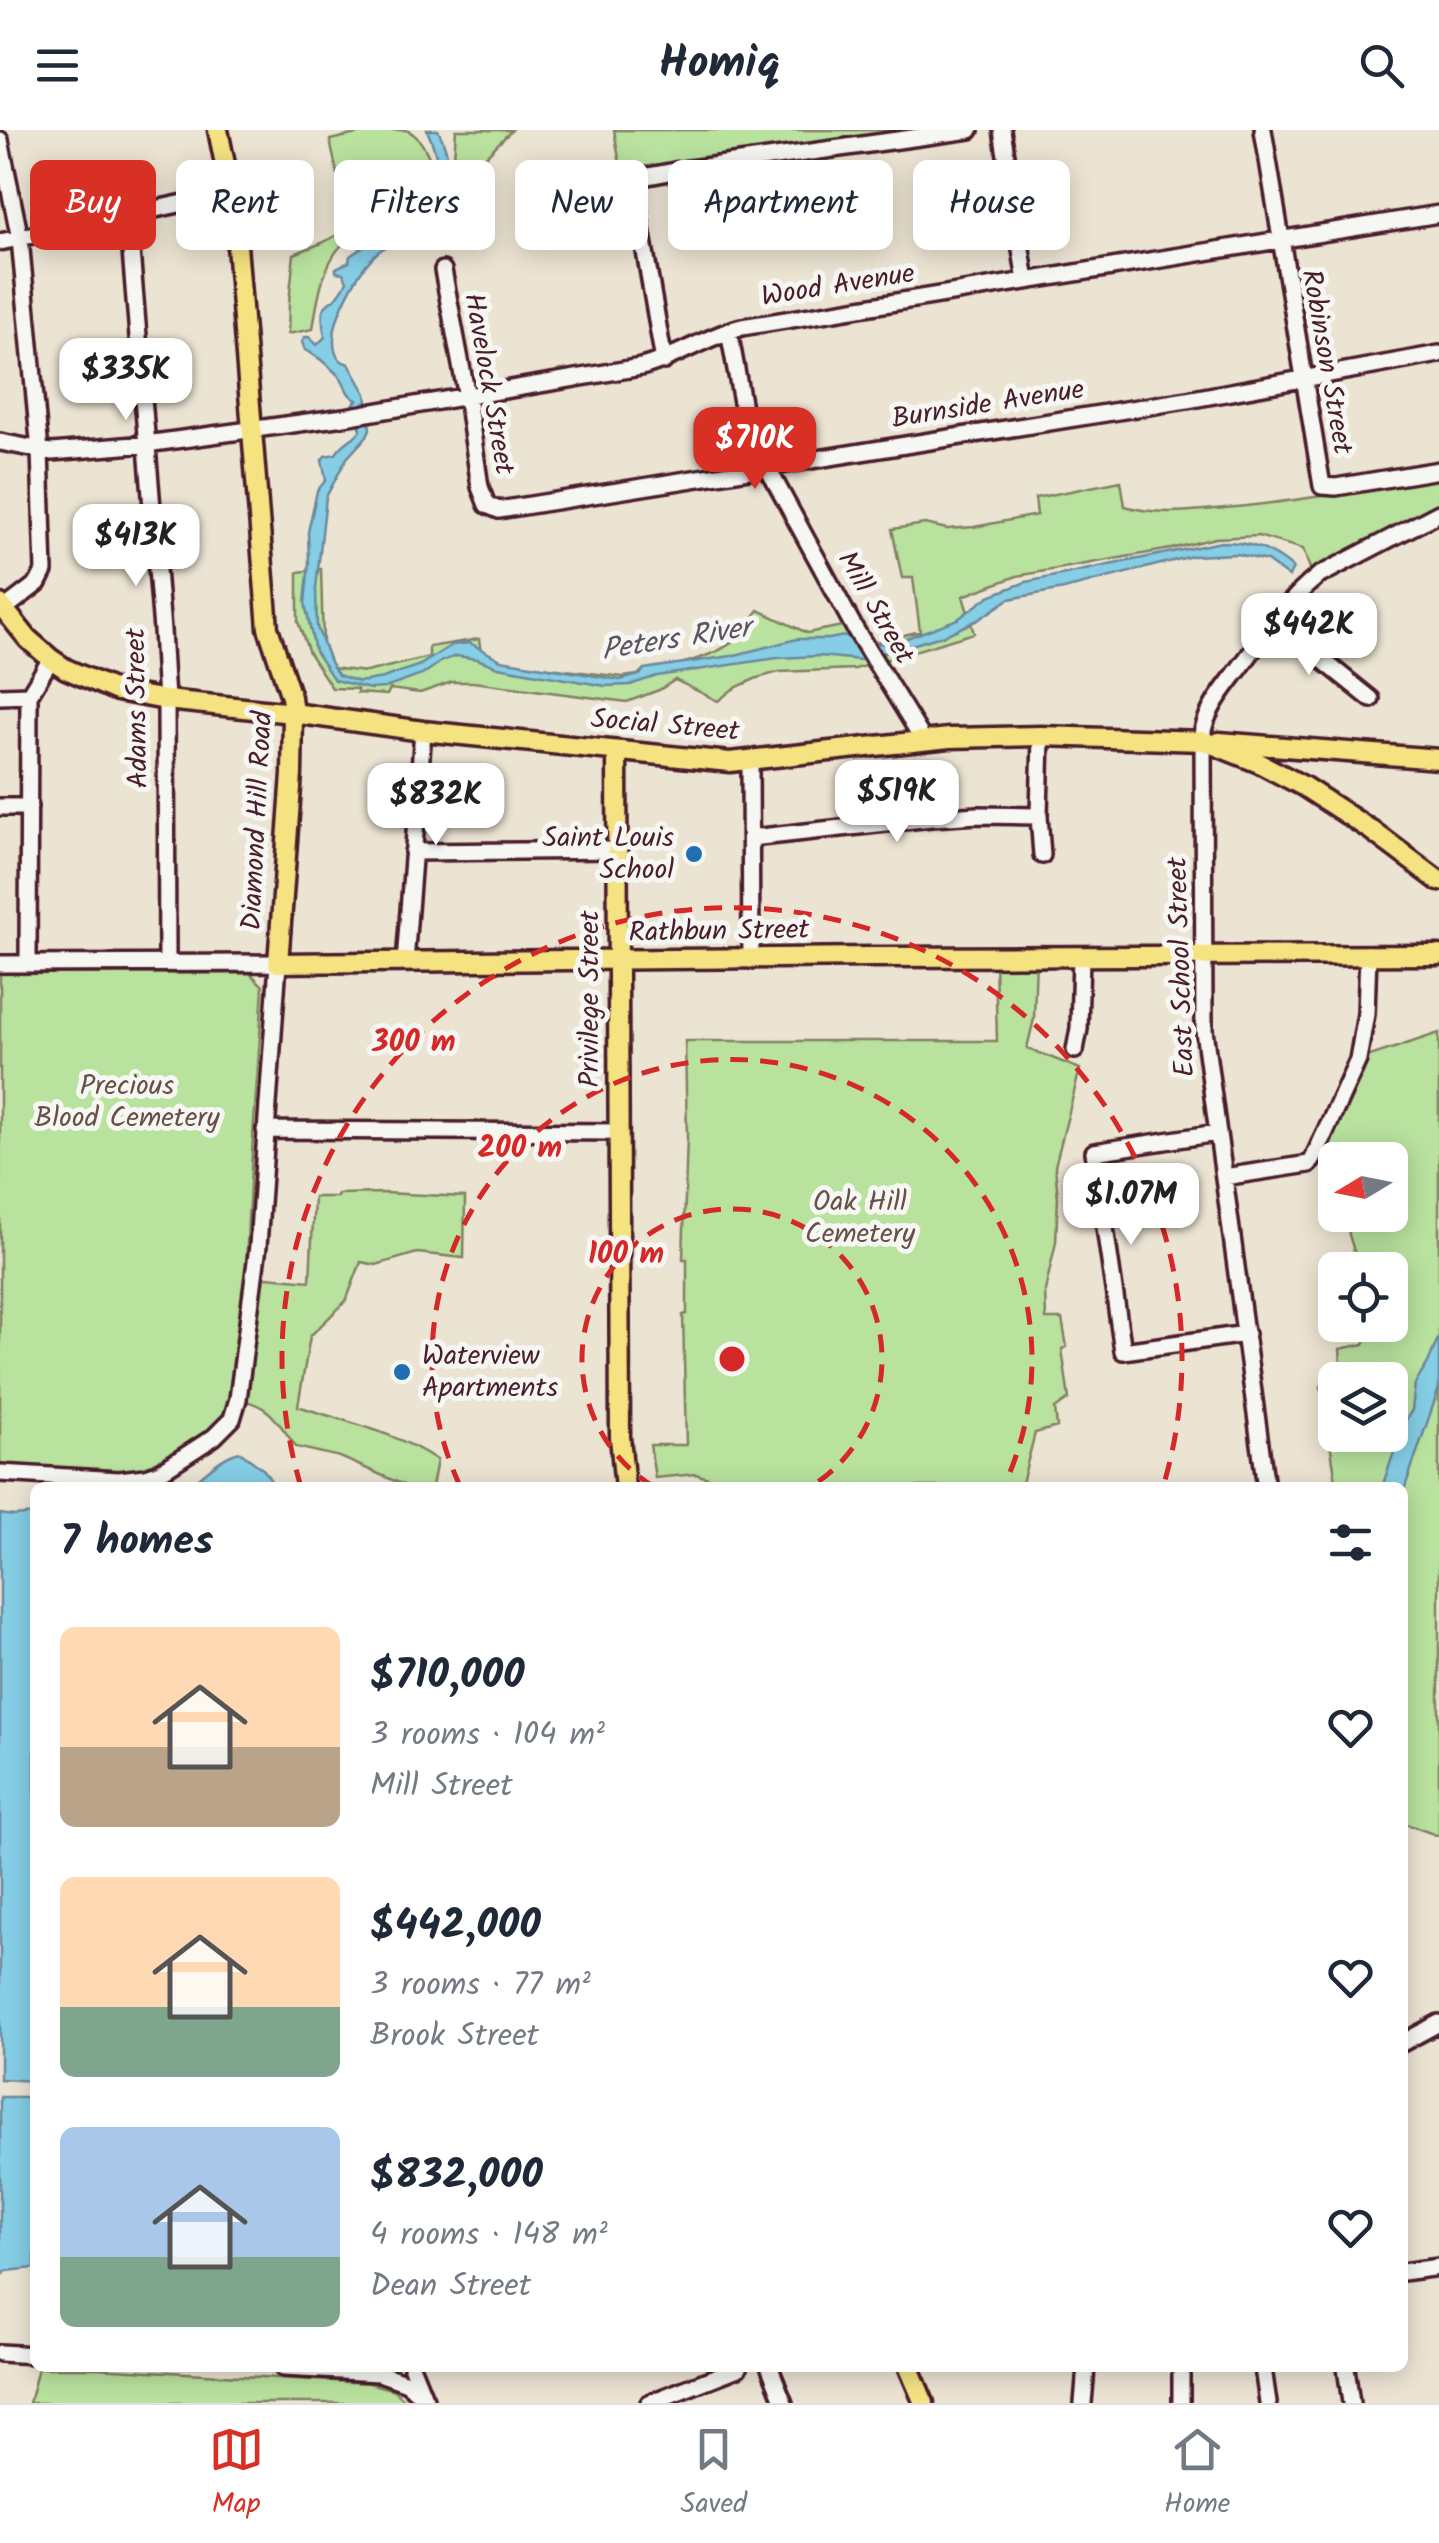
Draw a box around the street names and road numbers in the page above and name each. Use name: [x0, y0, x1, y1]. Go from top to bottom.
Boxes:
street label: Wood Avenue: [758, 252, 918, 320]
street label: Robinson Street: [1288, 266, 1365, 459]
street label: Havelock Street: [450, 290, 526, 479]
street label: Burnside Avenue: [889, 368, 1088, 442]
street label: Mill Street: [824, 543, 926, 674]
street label: Adams Street: [114, 626, 162, 789]
street label: Social Street: [589, 697, 742, 755]
street label: Diamond Hill Road: [230, 709, 286, 932]
street label: East School Street: [1156, 855, 1208, 1078]
street label: Rathbun Street: [628, 908, 811, 956]
street label: Privilege Street: [568, 909, 613, 1088]

